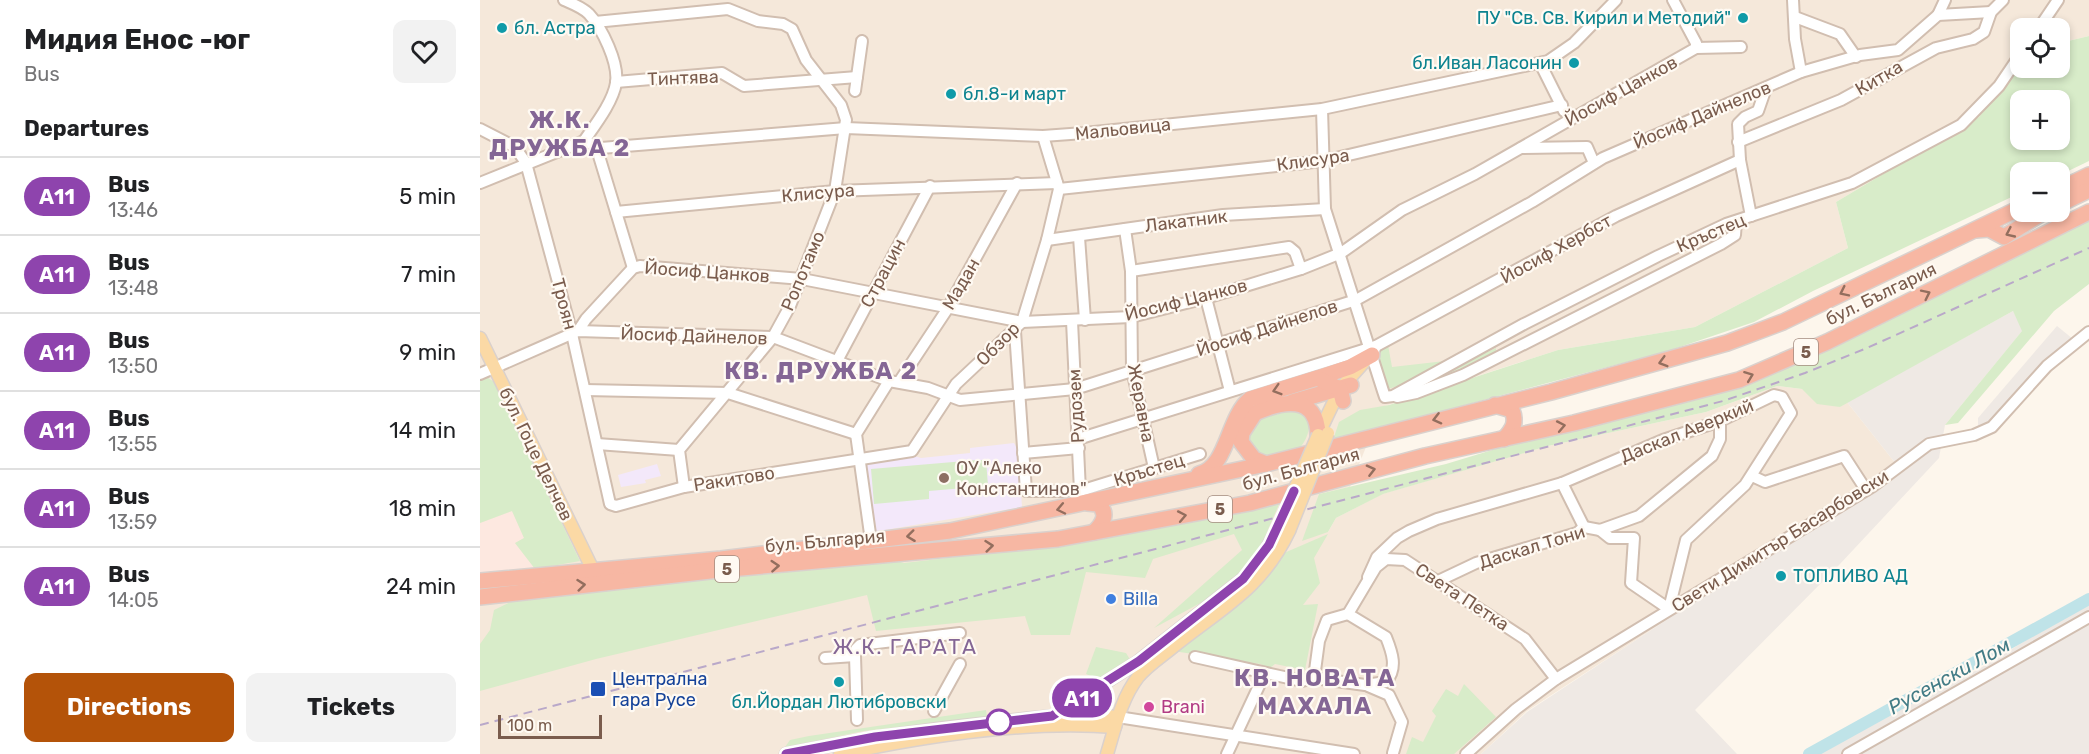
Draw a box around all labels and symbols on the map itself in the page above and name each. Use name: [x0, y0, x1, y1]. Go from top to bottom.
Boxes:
place label: ПУ "Св. Св. Кирил и Методий": [1477, 7, 1731, 29]
marker: ПУ "Св. Св. Кирил и Методий": [1736, 11, 1750, 25]
place label: бл. Астра: [514, 17, 596, 39]
marker: бл. Астра: [495, 21, 509, 35]
street label: Йосиф Цанков: [1561, 51, 1681, 131]
place label: бл.Иван Ласонин: [1412, 52, 1562, 74]
marker: бл.Иван Ласонин: [1567, 56, 1581, 70]
street label: Китка: [1851, 56, 1907, 100]
street label: Тинтява: [647, 66, 719, 90]
street label: Йосиф Дайнелов: [1630, 76, 1774, 154]
place label: бл.8-и март: [963, 83, 1066, 105]
marker: бл.8-и март: [944, 87, 958, 101]
district label: Ж.К. ДРУЖБА 2: [489, 106, 631, 162]
street label: Мальовица: [1074, 113, 1172, 145]
street label: Клисура: [1275, 144, 1351, 176]
street label: Клисура: [780, 179, 856, 207]
street label: Лакатник: [1143, 205, 1229, 237]
street label: Йосиф Хербст: [1497, 209, 1615, 289]
street label: Кръстец: [1673, 209, 1749, 257]
one-way arrow: [2005, 226, 2016, 238]
street label: Ропотамо: [776, 228, 830, 314]
street label: Страцин: [856, 235, 910, 311]
street label: Мадан: [937, 254, 985, 314]
street label: Йосиф Цанков: [644, 257, 770, 287]
street label: бул. България: [1822, 258, 1940, 330]
street label: Йосиф Цанков: [1122, 274, 1250, 326]
street label: Троян: [547, 276, 581, 332]
one-way arrow: [1840, 284, 1851, 296]
one-way arrow: [1919, 289, 1930, 301]
street label: Йосиф Дайнелов: [1194, 295, 1340, 361]
street label: Обзор: [972, 318, 1024, 370]
street label: Йосиф Дайнелов: [620, 322, 768, 350]
road number: 5: [1794, 339, 1818, 365]
one-way arrow: [1658, 355, 1669, 367]
district label: КВ. ДРУЖБА 2: [724, 357, 918, 385]
street label: Жеравна: [1123, 362, 1159, 444]
street label: Рудозем: [1063, 368, 1089, 444]
one-way arrow: [1743, 371, 1754, 383]
one-way arrow: [1272, 383, 1283, 395]
street label: бул. Гоце Делчев: [494, 384, 578, 524]
street label: Даскал Аверкий: [1617, 394, 1757, 468]
one-way arrow: [1432, 411, 1442, 424]
one-way arrow: [1555, 420, 1565, 433]
street label: бул. България: [1240, 443, 1362, 495]
street label: Кръстец: [1111, 449, 1187, 491]
place label: ОУ "Алеко Константинов": [956, 457, 1087, 500]
street label: Ракитово: [692, 462, 776, 496]
one-way arrow: [1366, 464, 1376, 477]
street label: Свети Димитър Басарбовски: [1667, 465, 1893, 617]
marker: ОУ "Алеко Константинов": [937, 471, 951, 485]
road number: 5: [1208, 496, 1232, 522]
one-way arrow: [1056, 501, 1066, 514]
one-way arrow: [1177, 510, 1187, 523]
street label: Даскал Тони: [1476, 520, 1588, 574]
street label: бул. България: [764, 525, 886, 557]
one-way arrow: [906, 529, 915, 542]
one-way arrow: [985, 540, 994, 553]
road number: 5: [715, 556, 739, 582]
one-way arrow: [770, 559, 779, 572]
street label: Света Петка: [1411, 559, 1513, 635]
place label: ТОПЛИВО АД: [1793, 565, 1908, 587]
marker: ТОПЛИВО АД: [1774, 569, 1788, 583]
one-way arrow: [576, 579, 585, 592]
place label: Billa: [1123, 588, 1158, 610]
marker: Billa: [1104, 592, 1118, 606]
water label: Русенски Лом: [1884, 632, 2014, 719]
district label: Ж.К. ГАРАТА: [832, 634, 978, 659]
district label: КВ. НОВАТА МАХАЛА: [1234, 664, 1396, 720]
place label: Централна гара Русе: [612, 668, 707, 711]
marker: бл.Йордан Лютибровски: [832, 675, 846, 689]
line badge: А11: [1048, 678, 1116, 718]
marker: Централна гара Русе: [589, 680, 607, 698]
place label: бл.Йордан Лютибровски: [731, 691, 947, 713]
place label: Brani: [1161, 696, 1205, 718]
marker: Brani: [1142, 700, 1156, 714]
unlabelled marker: [986, 709, 1012, 735]
scale bar: [498, 712, 602, 740]

